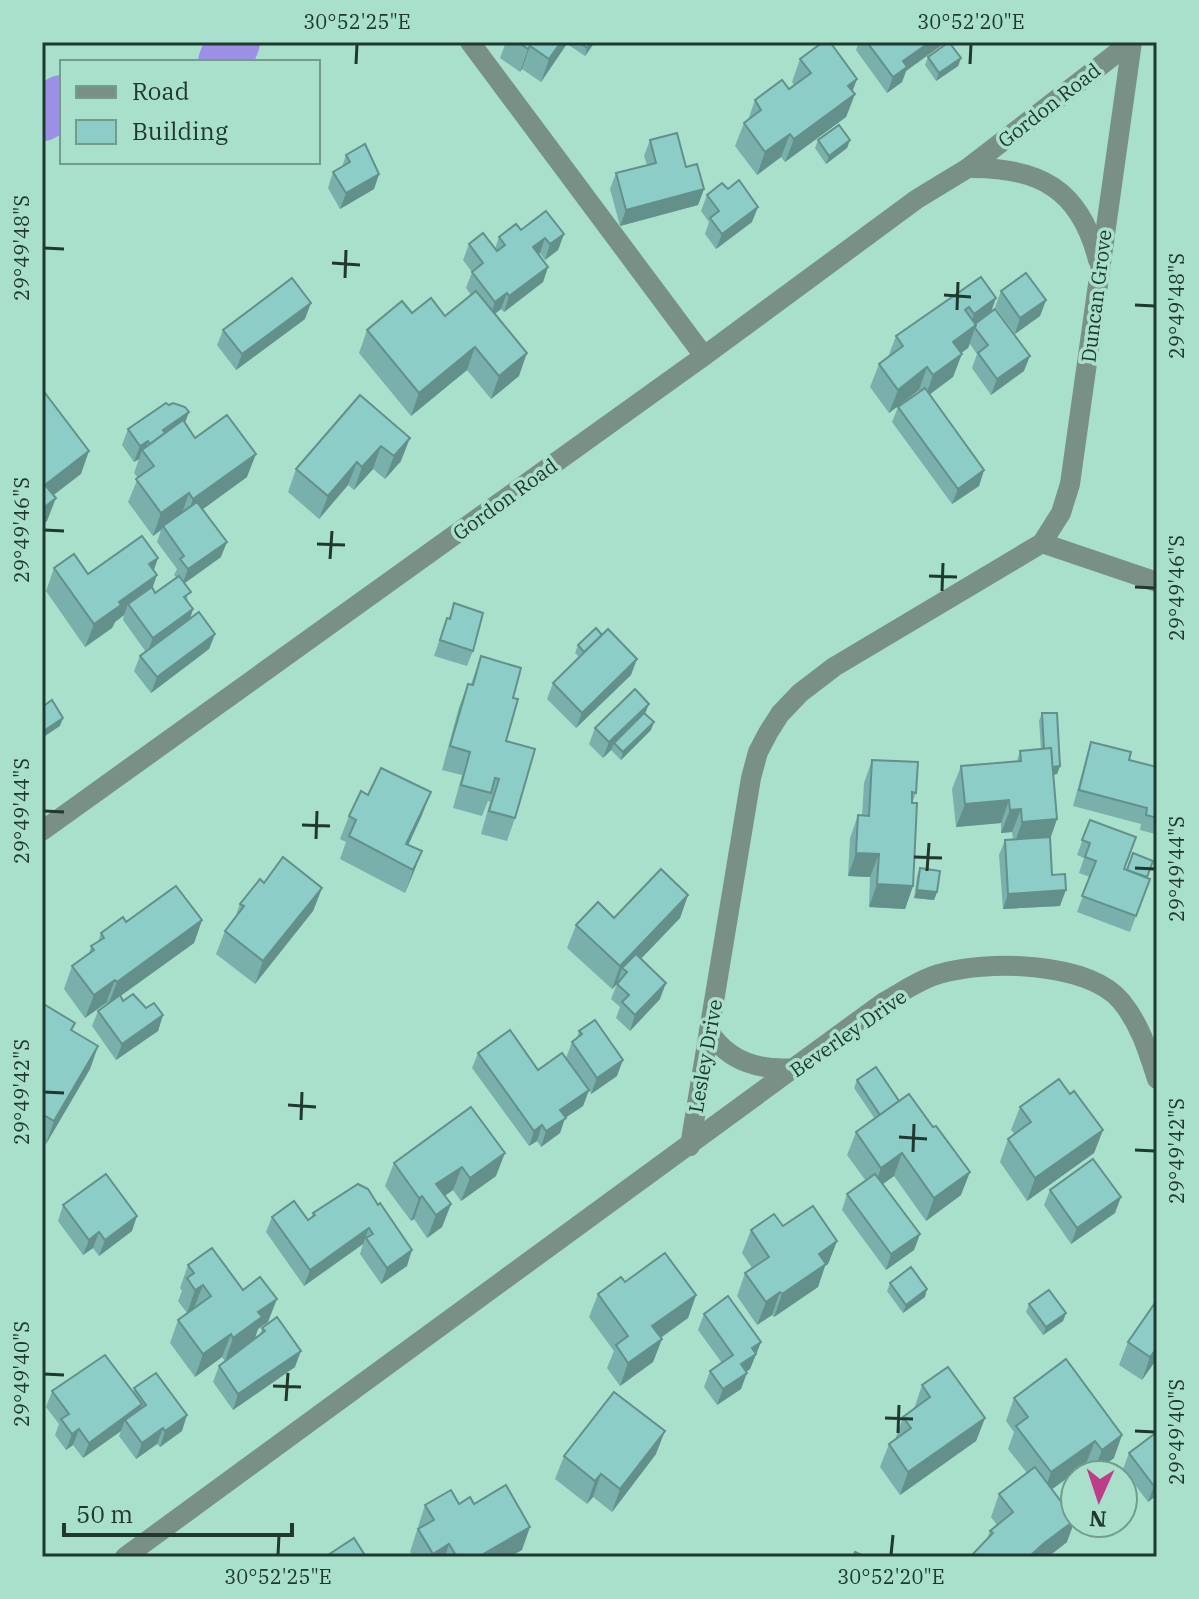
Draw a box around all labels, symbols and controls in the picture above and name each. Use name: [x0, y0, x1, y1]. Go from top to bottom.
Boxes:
text: 30°52'25"E: [303, 8, 411, 35]
text: 30°52'20"E: [917, 8, 1025, 35]
street label: Gordon Road: [992, 56, 1106, 154]
legend: [60, 60, 320, 164]
text: Road: [132, 75, 189, 107]
text: Building: [132, 115, 228, 147]
text: 29°49'48"S: [8, 195, 35, 301]
street label: Duncan Grove: [1074, 228, 1118, 364]
text: 29°49'48"S: [1163, 253, 1190, 359]
street label: Gordon Road: [447, 452, 563, 546]
text: 29°49'46"S: [8, 477, 35, 583]
text: 29°49'46"S: [1163, 535, 1190, 641]
text: 29°49'44"S: [8, 758, 35, 864]
text: 29°49'44"S: [1163, 816, 1190, 922]
street label: Beverley Drive: [784, 983, 912, 1083]
street label: Lesley Drive: [682, 997, 728, 1115]
text: 29°49'42"S: [8, 1039, 35, 1145]
text: 29°49'42"S: [1163, 1098, 1190, 1204]
text: 29°49'40"S: [8, 1321, 35, 1427]
text: 29°49'40"S: [1163, 1379, 1190, 1485]
north arrow: [1059, 1459, 1139, 1539]
scale bar: [64, 1487, 292, 1537]
text: 50 m: [76, 1498, 133, 1530]
text: N: [1088, 1505, 1107, 1534]
text: 30°52'25"E: [224, 1563, 332, 1590]
text: 30°52'20"E: [837, 1563, 945, 1590]

